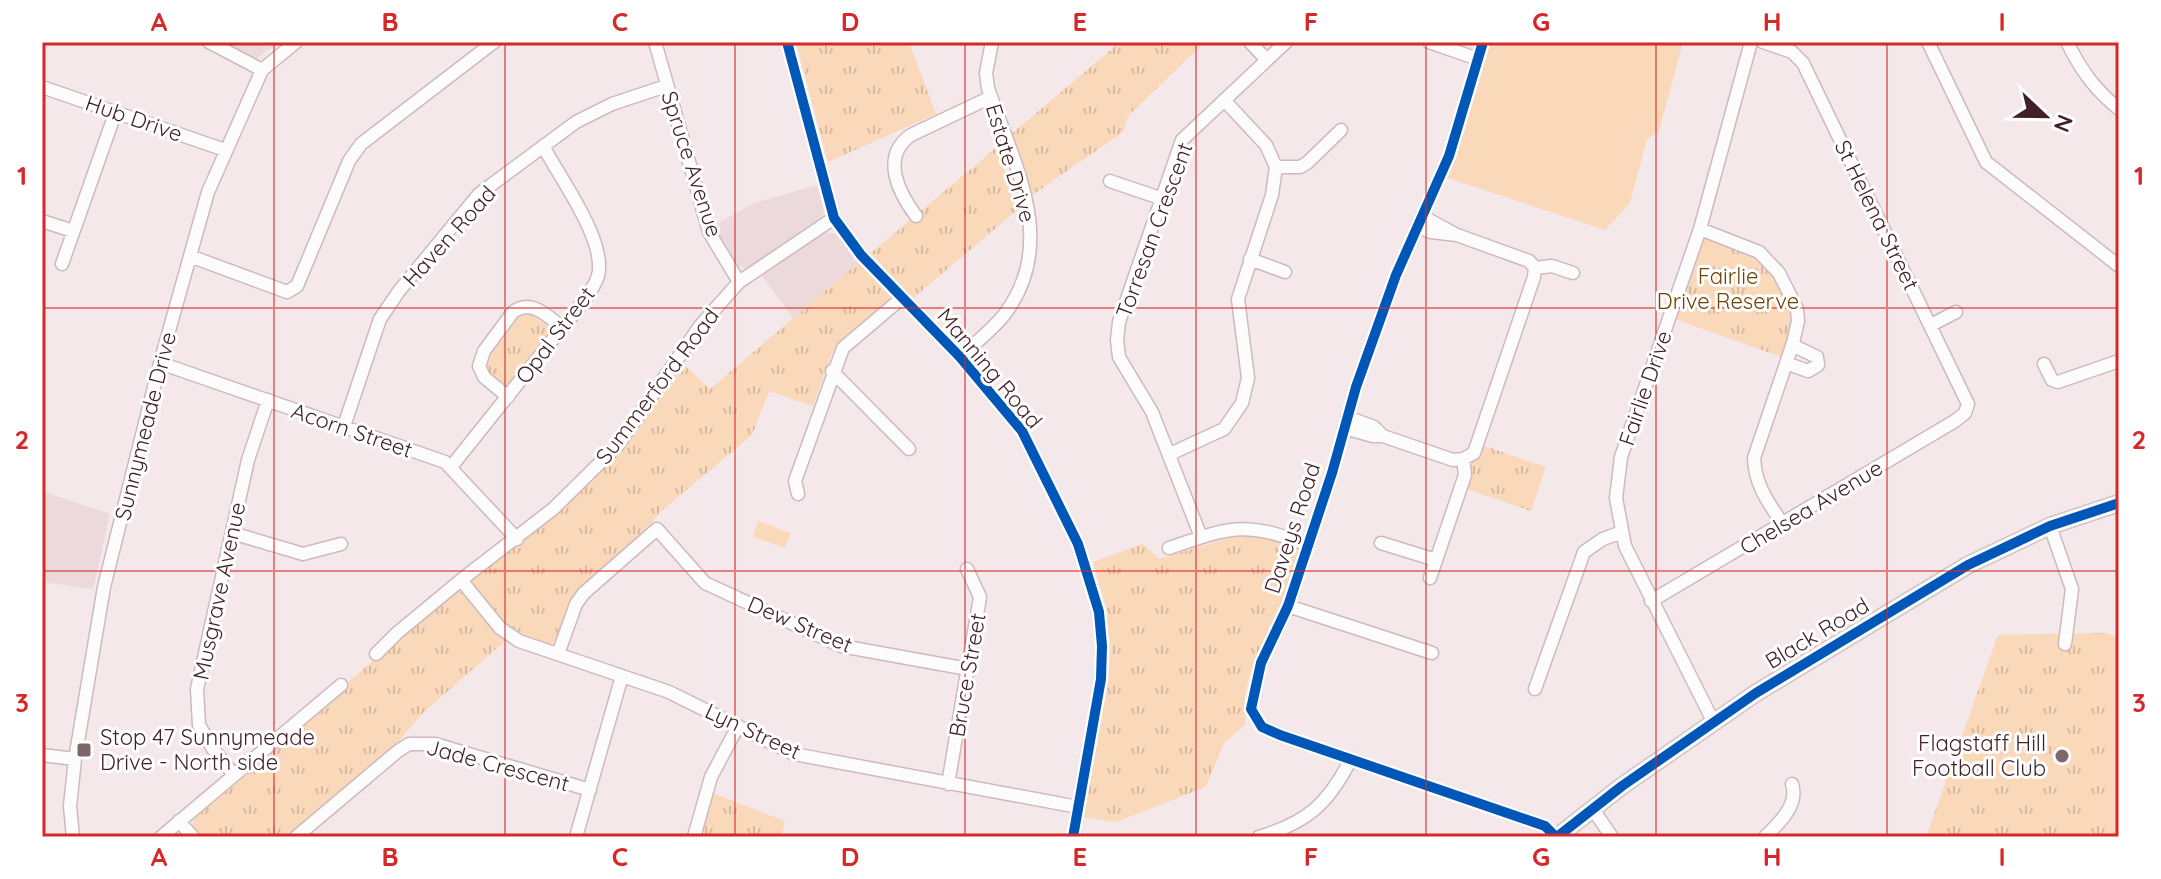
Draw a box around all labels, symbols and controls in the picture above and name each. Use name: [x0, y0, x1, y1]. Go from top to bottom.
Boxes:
text: A: [151, 5, 168, 38]
text: B: [381, 5, 399, 38]
text: C: [612, 5, 628, 38]
text: D: [841, 5, 859, 38]
text: E: [1073, 5, 1087, 38]
text: F: [1304, 5, 1318, 38]
text: G: [1532, 5, 1550, 38]
text: H: [1763, 5, 1781, 38]
text: I: [1998, 5, 2006, 38]
north arrow: [2005, 76, 2085, 156]
street label: Hub Drive: [82, 88, 186, 148]
street label: Spruce Avenue: [655, 88, 729, 240]
street label: Estate Drive: [980, 100, 1042, 226]
text: N: [2048, 111, 2080, 136]
street label: St Helena Street: [1829, 135, 1925, 295]
street label: Torresan Crescent: [1109, 139, 1199, 321]
text: 1: [17, 159, 27, 192]
text: 1: [2134, 159, 2144, 192]
street label: Haven Road: [396, 180, 502, 292]
park label: Fairlie Drive Reserve: [1657, 262, 1799, 315]
street label: Opal Street: [509, 281, 601, 389]
street label: Summerford Road: [589, 302, 725, 470]
street label: Manning Road: [931, 302, 1049, 434]
street label: Fairlie Drive: [1612, 327, 1678, 449]
street label: Sunnymeade Drive: [108, 329, 182, 523]
street label: Acorn Street: [288, 396, 416, 464]
text: 2: [15, 423, 29, 456]
text: 2: [2132, 423, 2146, 456]
street label: Chelsea Avenue: [1734, 453, 1888, 561]
street label: Daveys Road: [1258, 459, 1326, 597]
street label: Musgrave Avenue: [186, 499, 252, 683]
street label: Dew Street: [743, 589, 857, 659]
street label: Black Road: [1760, 591, 1874, 675]
street label: Bruce Street: [942, 611, 992, 739]
text: 3: [15, 686, 29, 719]
text: 3: [2132, 686, 2146, 719]
street label: Lyn Street: [701, 697, 805, 765]
place label: Stop 47 Sunnymeade Drive - North side: [100, 723, 315, 776]
place label: Flagstaff Hill Football Club: [1912, 729, 2046, 782]
street label: Jade Crescent: [423, 732, 573, 798]
marker: Stop 47 Sunnymeade Drive - North side: [75, 741, 93, 759]
marker: Flagstaff Hill Football Club: [2053, 747, 2071, 765]
text: A: [151, 840, 168, 873]
text: B: [381, 840, 399, 873]
text: C: [612, 840, 628, 873]
text: D: [841, 840, 859, 873]
text: E: [1073, 840, 1087, 873]
text: F: [1304, 840, 1318, 873]
text: G: [1532, 840, 1550, 873]
text: H: [1763, 840, 1781, 873]
text: I: [1998, 840, 2006, 873]

